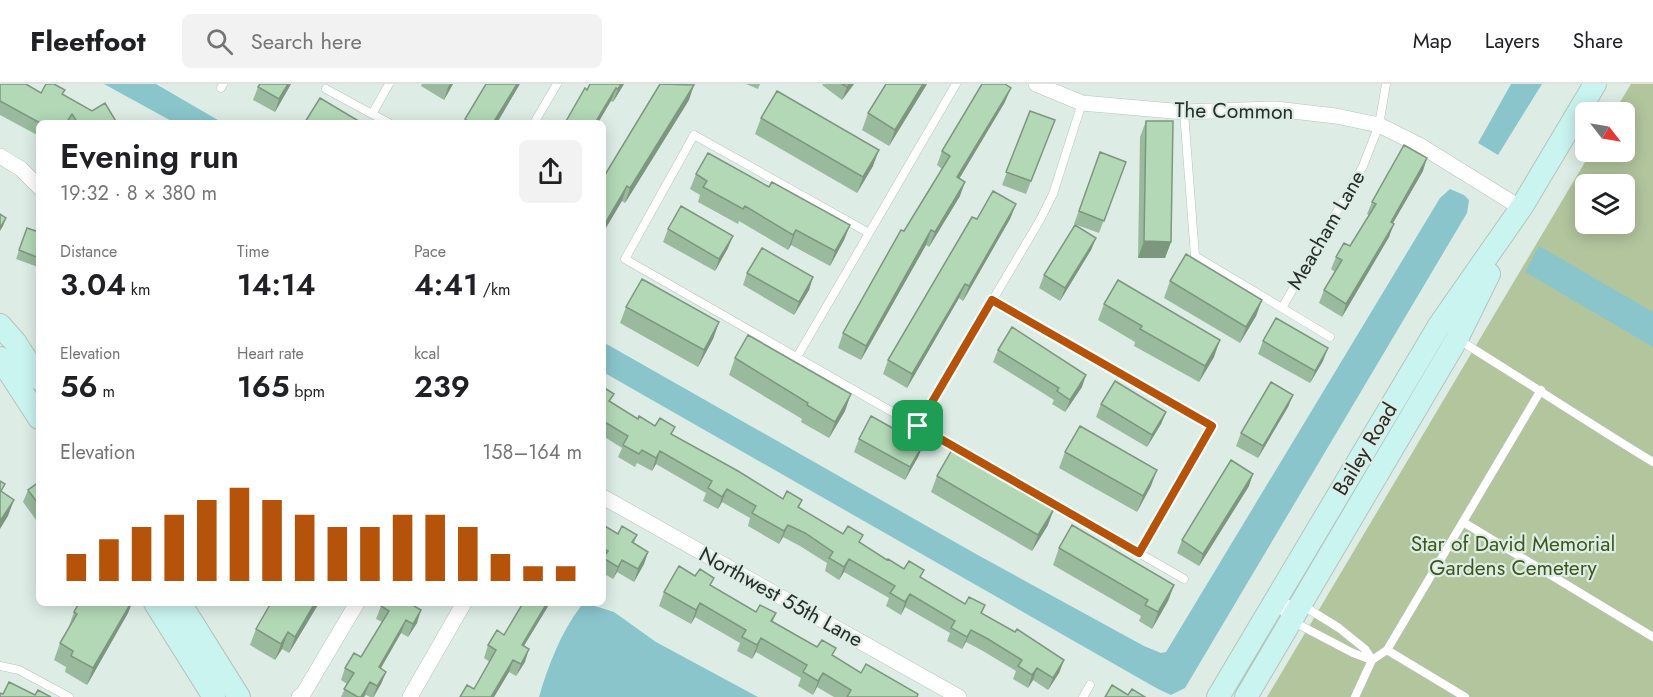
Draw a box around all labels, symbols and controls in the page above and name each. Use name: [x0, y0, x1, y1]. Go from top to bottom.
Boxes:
search box: [182, 14, 602, 68]
text: Fleetfoot: [30, 21, 146, 62]
icon: search: [203, 25, 236, 58]
text: Search here: [251, 25, 362, 57]
text: Map: [1413, 26, 1452, 56]
text: Layers: [1485, 26, 1540, 56]
text: Share: [1573, 26, 1623, 56]
street label: The Common: [1174, 95, 1294, 127]
north arrow: [1575, 102, 1635, 162]
map controls: [1575, 102, 1635, 234]
text: Evening run: [60, 133, 239, 180]
button: share: [519, 140, 582, 203]
street label: Meacham Lane: [1280, 165, 1372, 295]
button: layers: [1575, 174, 1635, 234]
text: 19:32 · 8 × 380 m: [60, 179, 217, 208]
text: Distance: [60, 240, 117, 263]
text: Time: [237, 240, 269, 263]
text: Pace: [414, 240, 446, 263]
text: 3.04: [60, 263, 126, 306]
text: 14:14: [237, 263, 316, 306]
text: 4:41: [414, 263, 478, 306]
text: km: [126, 278, 150, 301]
text: /km: [478, 278, 510, 301]
text: Elevation: [60, 342, 120, 365]
text: Heart rate: [237, 342, 304, 365]
text: kcal: [414, 342, 440, 365]
text: 56: [60, 365, 98, 408]
text: 165: [237, 365, 290, 408]
text: 239: [414, 365, 470, 408]
text: m: [98, 380, 115, 403]
text: bpm: [290, 380, 325, 403]
street label: Bailey Road: [1326, 397, 1404, 501]
pin: [892, 400, 943, 451]
icon: arrive: [901, 409, 934, 442]
text: Elevation: [60, 438, 135, 467]
text: 158–164 m: [482, 438, 582, 467]
park label: Star of David Memorial Gardens Cemetery: [1411, 529, 1615, 583]
street label: Northwest 55th Lane: [694, 540, 868, 655]

